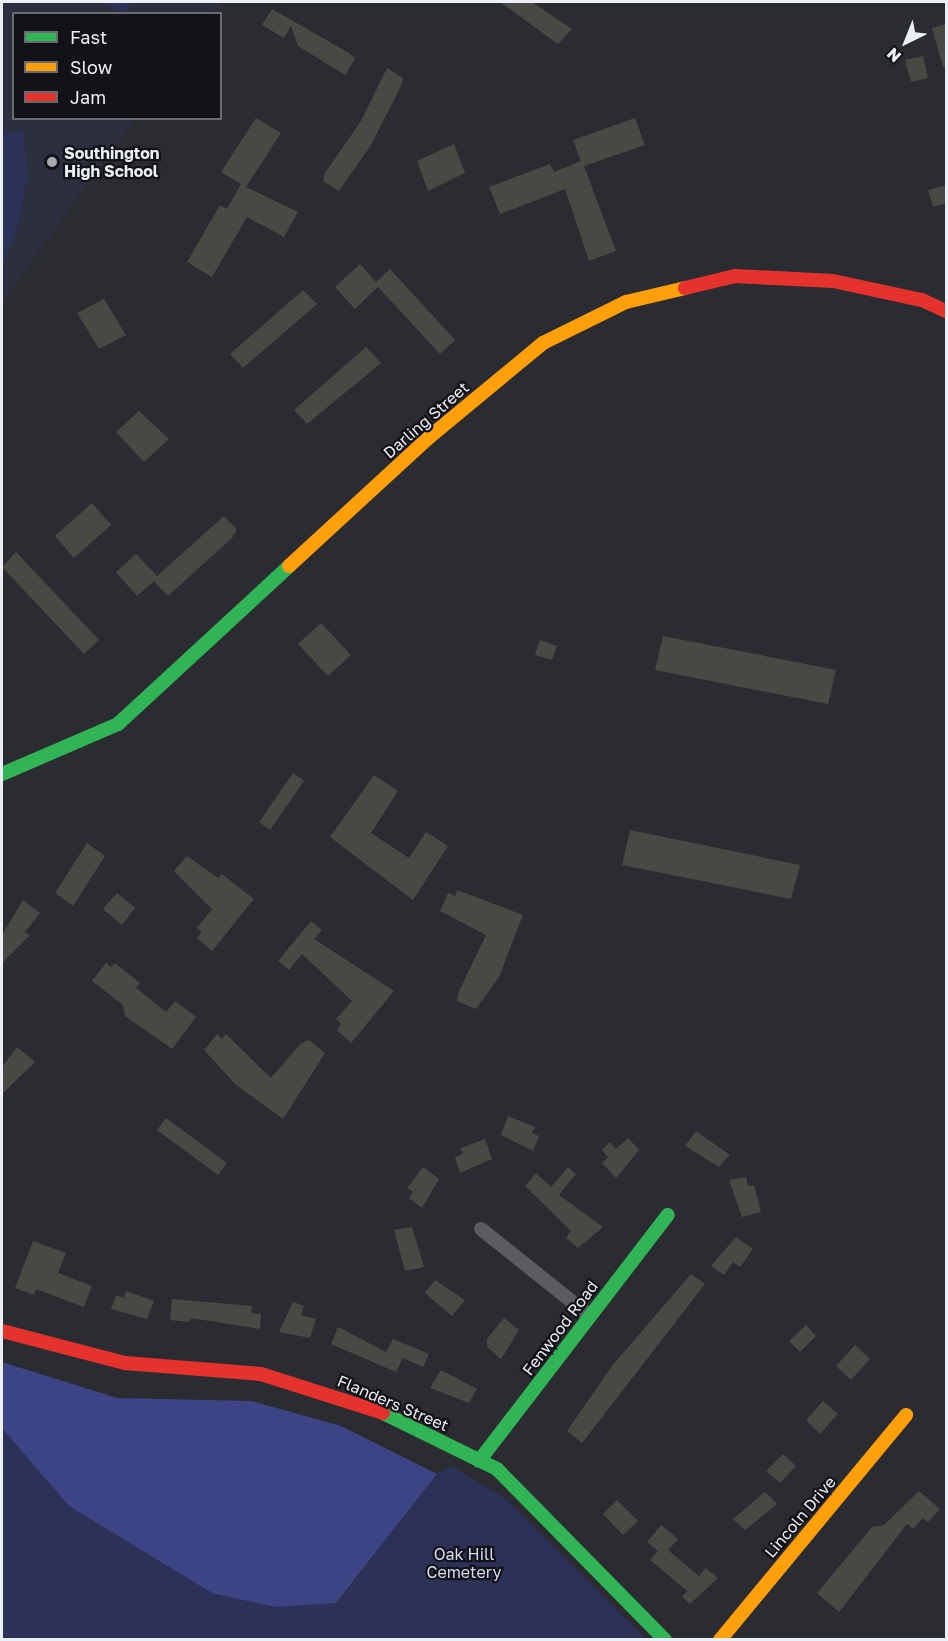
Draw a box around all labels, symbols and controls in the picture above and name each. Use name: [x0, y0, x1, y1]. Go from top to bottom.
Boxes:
legend: [12, 12, 222, 120]
north arrow: [876, 12, 936, 72]
text: Fast: [70, 26, 107, 48]
text: N: [882, 44, 905, 67]
text: Slow: [70, 56, 112, 78]
text: Jam: [70, 86, 106, 108]
place label: Southington High School: [64, 143, 160, 181]
marker: Southington High School: [45, 155, 59, 169]
street label: Darling Street: [379, 378, 473, 462]
street label: Fenwood Road: [518, 1277, 602, 1379]
street label: Flanders Street: [335, 1371, 451, 1435]
street label: Lincoln Drive: [760, 1472, 840, 1562]
park label: Oak Hill Cemetery: [427, 1544, 501, 1582]

